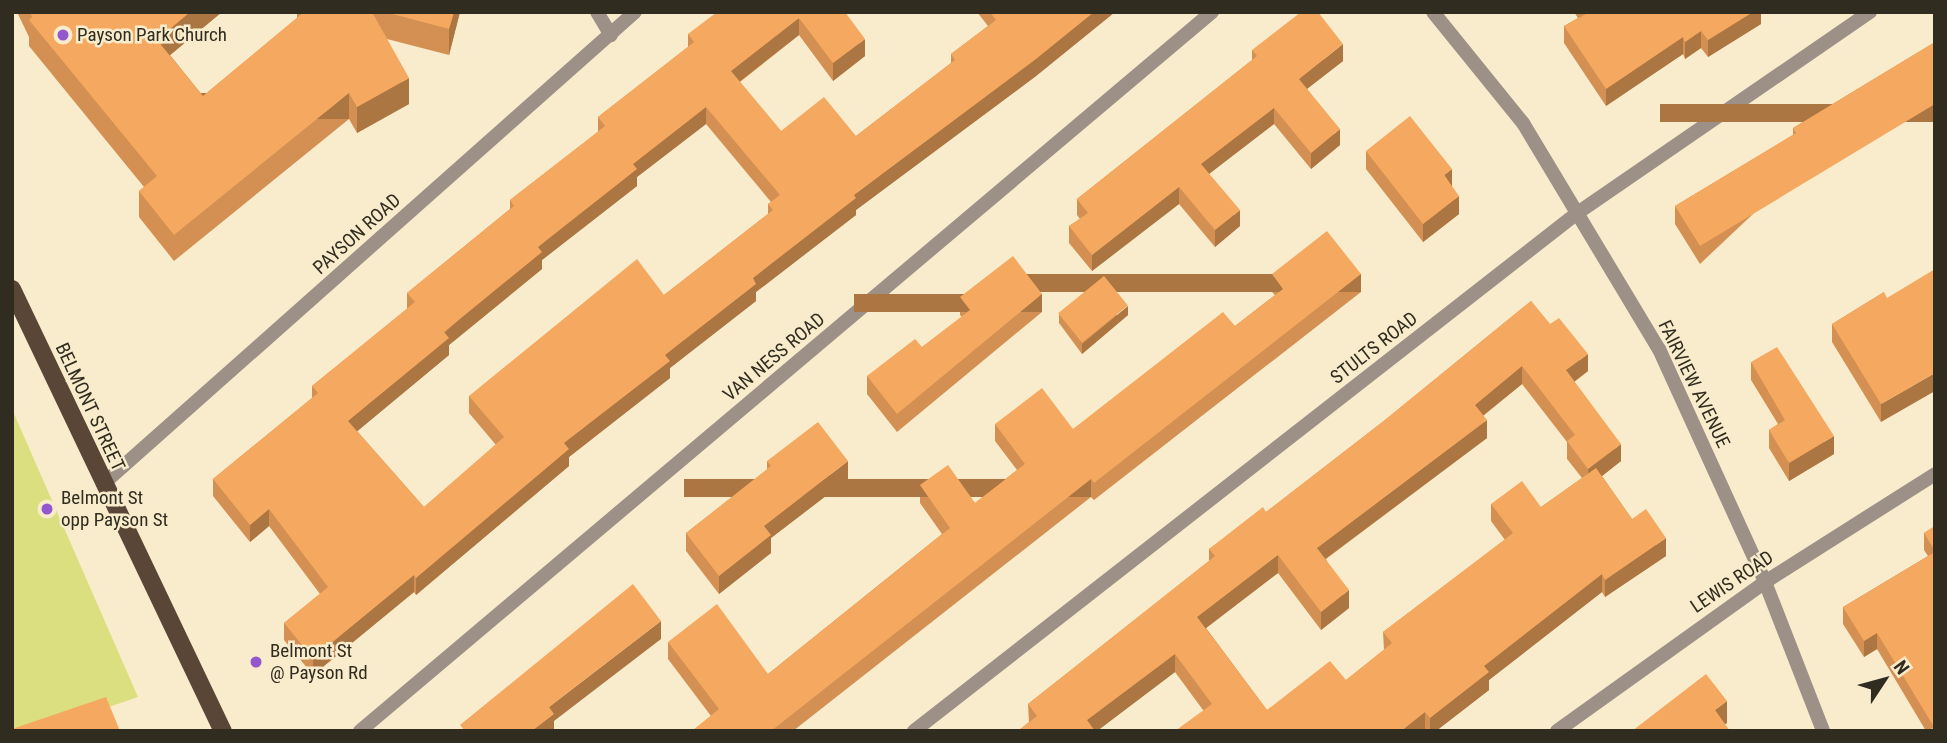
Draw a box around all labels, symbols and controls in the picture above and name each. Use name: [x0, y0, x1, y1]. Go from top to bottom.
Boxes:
place label: Payson Park Church: [77, 24, 227, 46]
marker: Payson Park Church: [55, 27, 71, 43]
street label: PAYSON ROAD: [309, 189, 405, 279]
street label: STULTS ROAD: [1326, 307, 1422, 389]
street label: VAN NESS ROAD: [719, 308, 829, 406]
street label: FAIRVIEW AVENUE: [1653, 317, 1735, 451]
street label: BELMONT STREET: [50, 339, 130, 475]
place label: Belmont St opp Payson St: [61, 487, 168, 531]
marker: Belmont St opp Payson St: [39, 501, 55, 517]
street label: LEWIS ROAD: [1686, 546, 1778, 618]
place label: Belmont St @ Payson Rd: [270, 640, 368, 684]
north arrow: [1849, 645, 1919, 715]
marker: Belmont St @ Payson Rd: [248, 654, 264, 670]
text: N: [1889, 656, 1914, 679]

